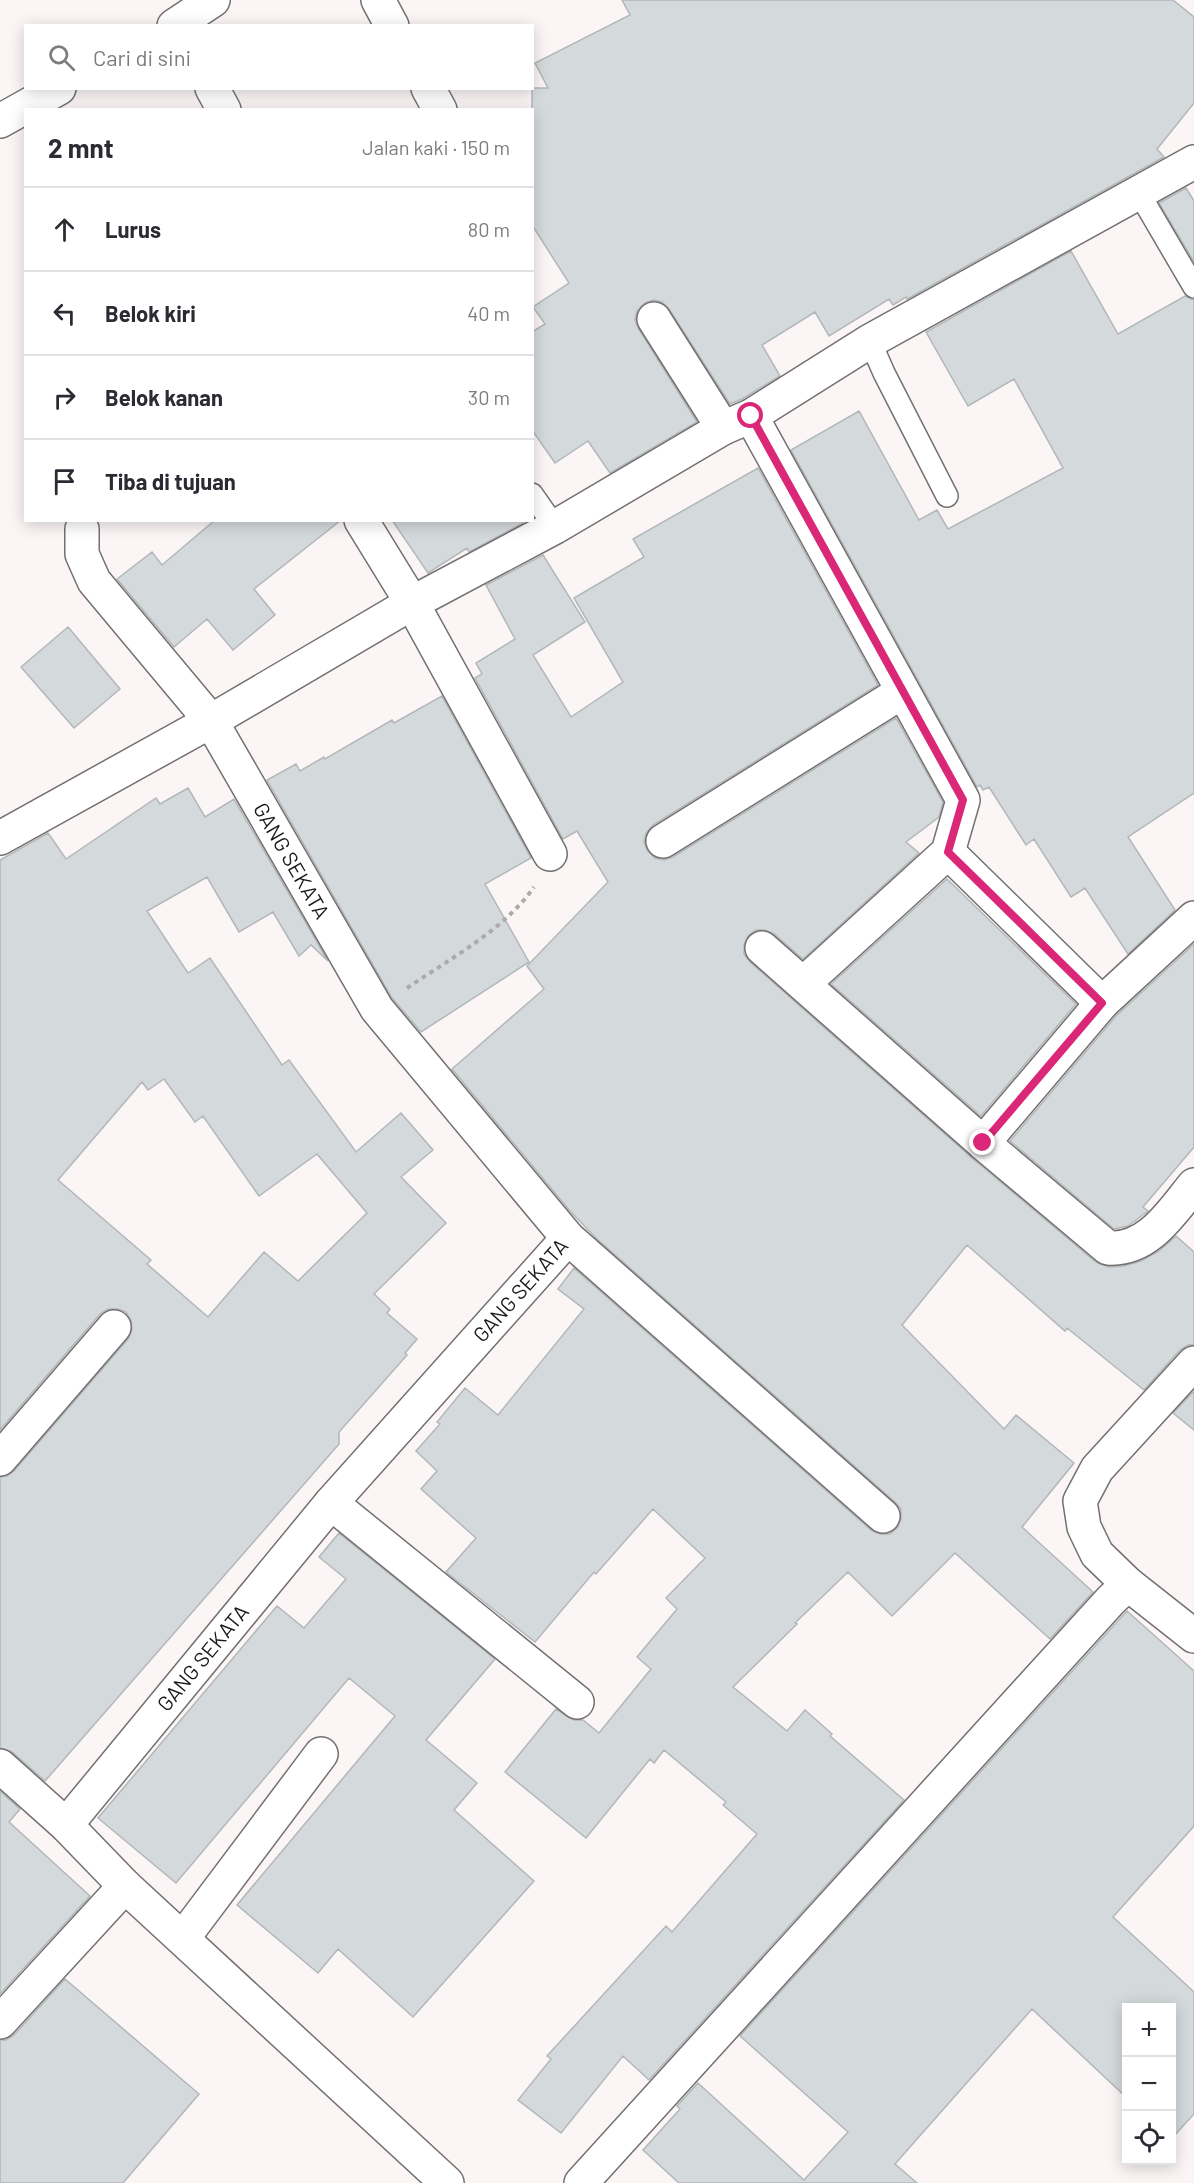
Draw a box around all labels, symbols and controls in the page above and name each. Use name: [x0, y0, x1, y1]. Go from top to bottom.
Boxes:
search box: [24, 24, 534, 90]
icon: search: [45, 41, 78, 74]
text: Cari di sini: [93, 44, 191, 70]
text: 2 mnt: [48, 132, 114, 163]
text: Jalan kaki · 150 m: [362, 135, 510, 159]
icon: ahead: [48, 213, 81, 246]
text: Lurus: [105, 216, 161, 242]
text: 80 m: [468, 217, 510, 241]
icon: left: [48, 297, 81, 330]
text: Belok kiri: [105, 300, 196, 326]
text: 40 m: [467, 301, 510, 325]
icon: right: [48, 381, 81, 414]
text: Belok kanan: [105, 384, 223, 410]
text: 30 m: [468, 385, 510, 409]
route start: [737, 402, 763, 428]
icon: arrive: [48, 465, 81, 498]
text: Tiba di tujuan: [105, 468, 236, 494]
street label: GANG SEKATA: [249, 798, 336, 923]
route end: [969, 1129, 995, 1155]
street label: GANG SEKATA: [467, 1233, 573, 1346]
street label: GANG SEKATA: [151, 1599, 253, 1715]
map controls: [1122, 2003, 1176, 2165]
button: +: [1122, 2003, 1176, 2057]
button: −: [1122, 2057, 1176, 2111]
button: locate: [1122, 2111, 1176, 2165]

